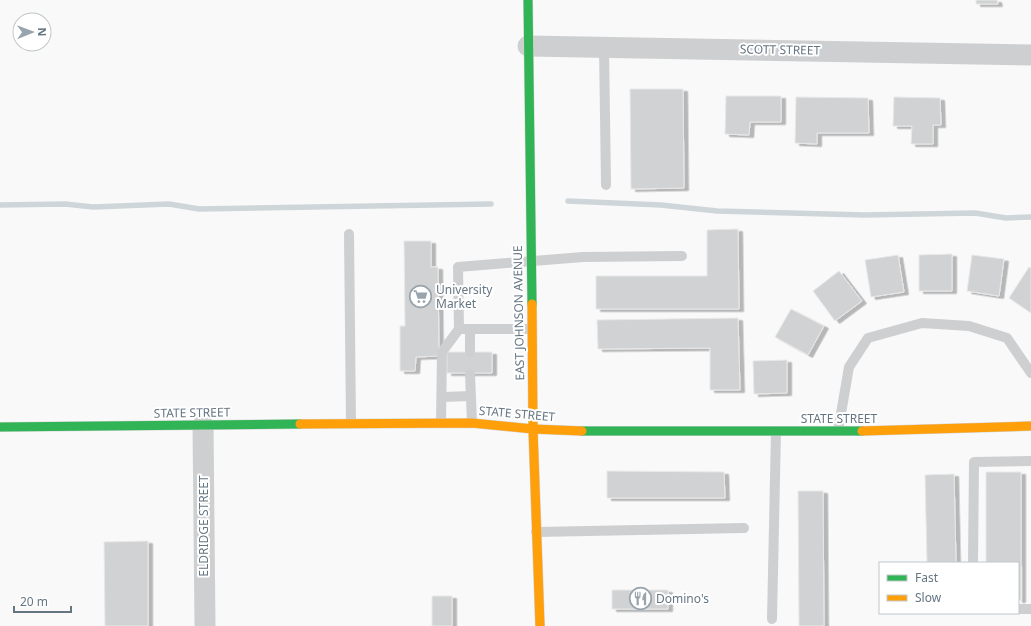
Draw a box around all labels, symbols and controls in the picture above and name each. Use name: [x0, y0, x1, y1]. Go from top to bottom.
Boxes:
north arrow: [12, 12, 52, 52]
text: N: [35, 27, 50, 36]
street label: SCOTT STREET: [740, 40, 821, 59]
street label: EAST JOHNSON AVENUE: [509, 245, 528, 381]
place label: University Market: [436, 281, 493, 312]
supermarket icon: University Market: [408, 284, 434, 310]
street label: STATE STREET: [478, 402, 556, 425]
street label: STATE STREET: [154, 403, 231, 422]
street label: STATE STREET: [801, 410, 878, 427]
street label: ELDRIDGE STREET: [195, 475, 212, 577]
legend: [879, 562, 1019, 614]
text: Fast: [915, 569, 939, 586]
restaurant icon: Domino's: [627, 586, 653, 612]
scale bar: [14, 588, 71, 614]
text: Slow: [915, 589, 942, 606]
place label: Domino's: [656, 590, 709, 607]
text: 20 m: [20, 593, 48, 610]

